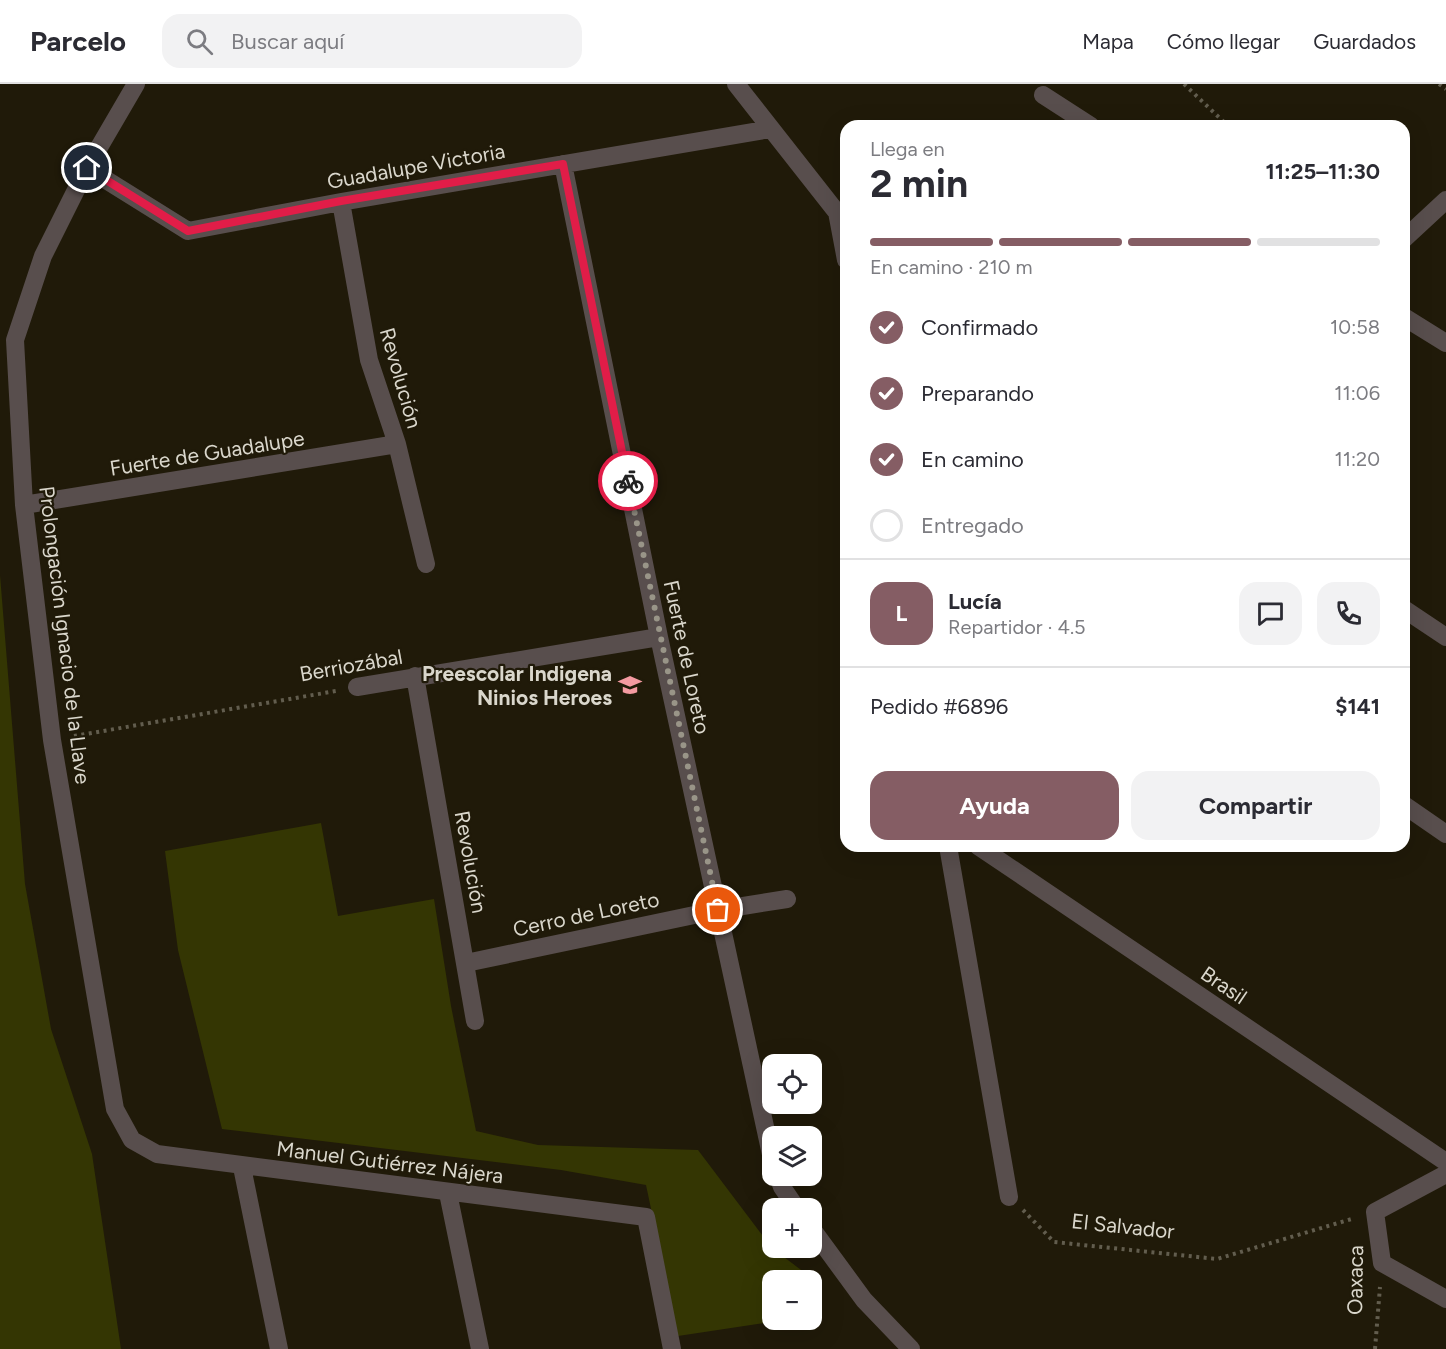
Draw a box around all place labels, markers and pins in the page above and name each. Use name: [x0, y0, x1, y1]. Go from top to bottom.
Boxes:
pin: [61, 142, 112, 193]
place label: Preescolar Indigena Ninios Heroes: [422, 661, 612, 710]
school or university icon: Preescolar Indigena Ninios Heroes: [617, 672, 643, 698]
pin: [692, 884, 743, 935]

